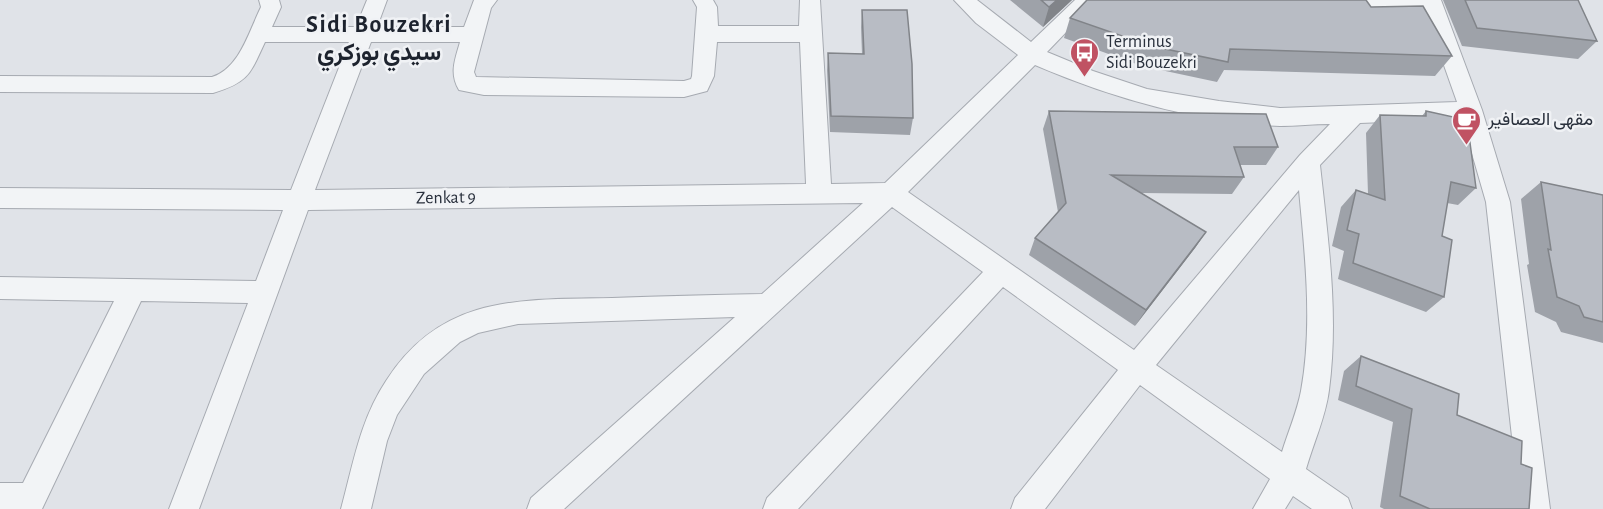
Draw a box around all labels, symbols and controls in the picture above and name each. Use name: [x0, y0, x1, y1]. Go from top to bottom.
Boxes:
district label: Sidi Bouzekri سيدي بوزكري: [306, 13, 452, 72]
place label: Terminus Sidi Bouzekri: [1106, 33, 1197, 72]
bus stop icon: Terminus Sidi Bouzekri: [1069, 36, 1101, 78]
cafe icon: مقهى العصافير: [1451, 104, 1483, 146]
place label: مقهى العصافير: [1487, 111, 1593, 130]
street label: Zenkat 9: [416, 188, 476, 208]

